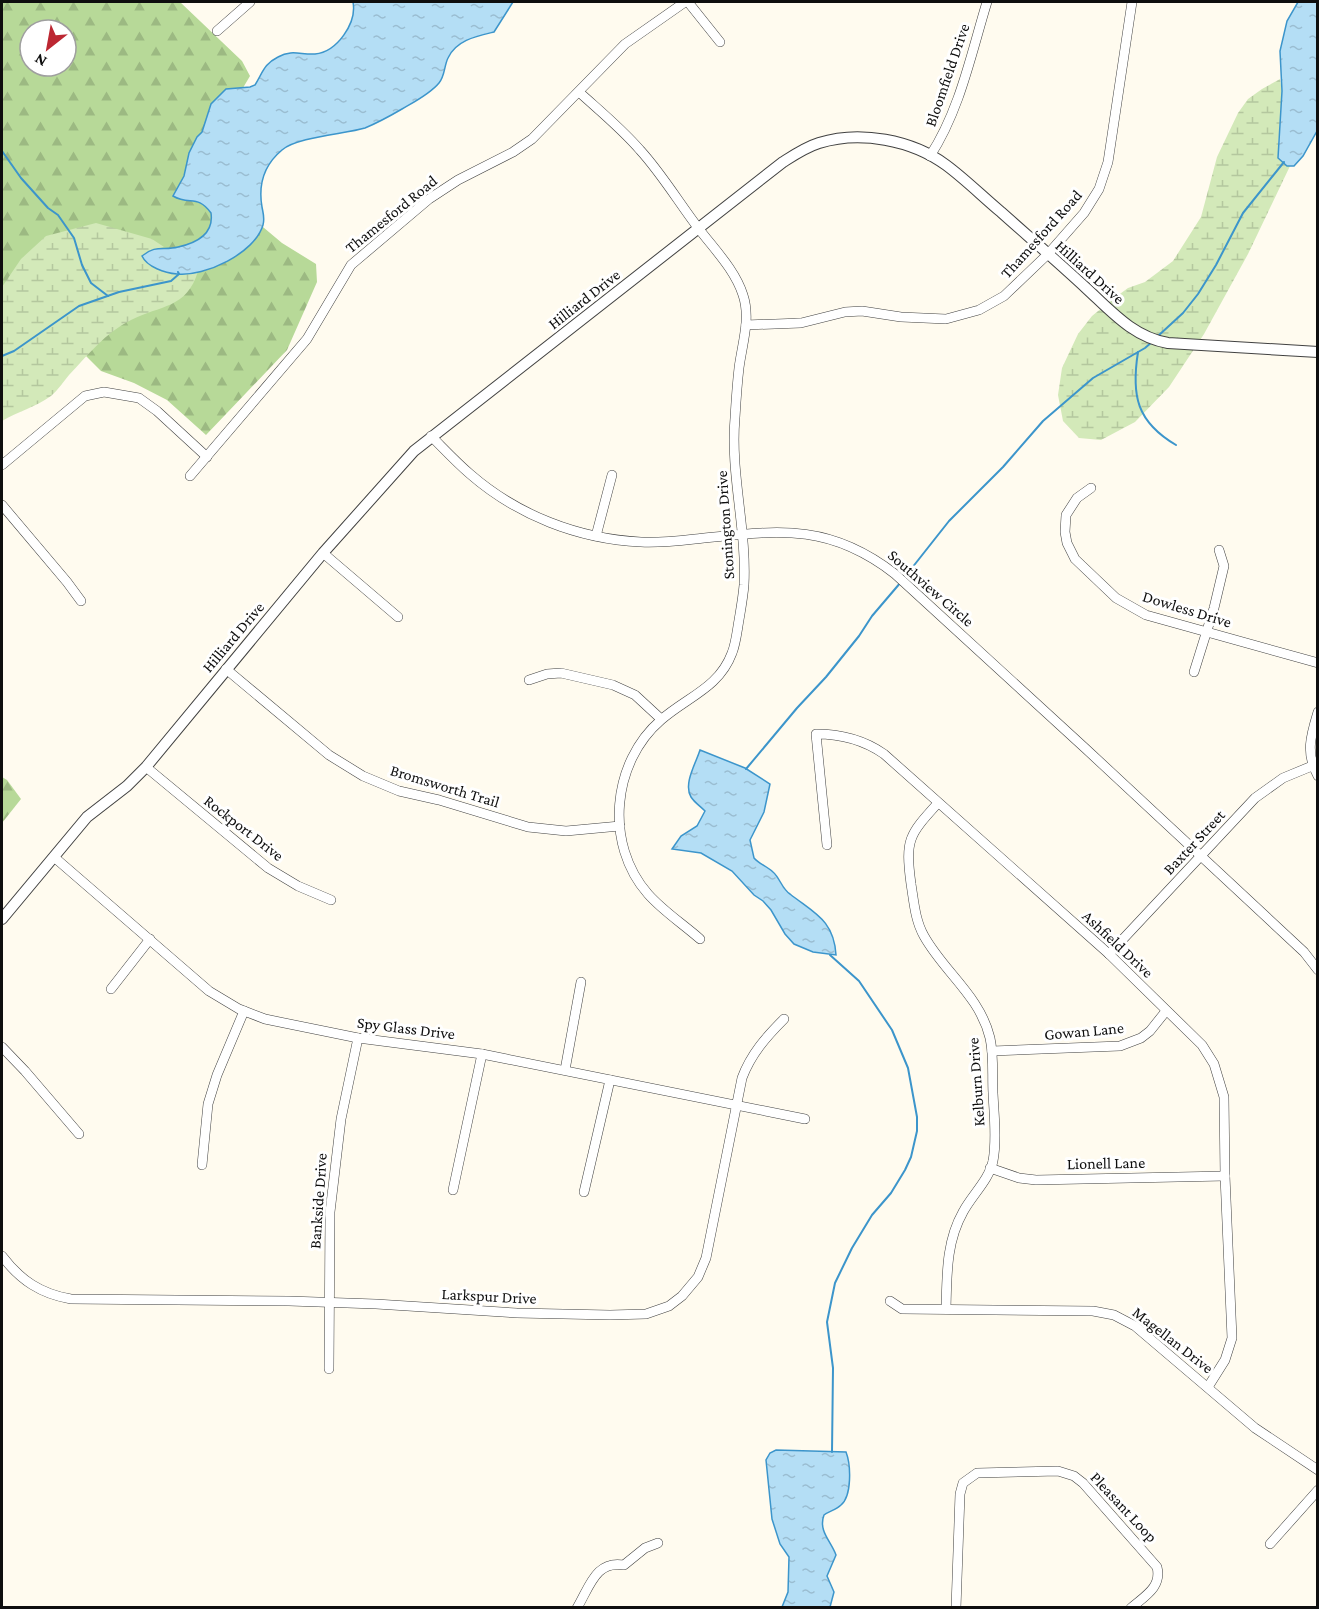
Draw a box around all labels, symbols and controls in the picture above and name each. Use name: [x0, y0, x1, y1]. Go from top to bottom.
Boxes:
north arrow: [18, 18, 78, 78]
street label: Bloomfield Drive: [921, 21, 973, 129]
text: N: [31, 50, 50, 71]
street label: Thamesford Road: [342, 172, 441, 256]
street label: Thamesford Road: [997, 186, 1085, 282]
street label: Hilliard Drive: [1052, 237, 1128, 307]
street label: Hilliard Drive: [545, 266, 623, 332]
street label: Stonington Drive: [713, 470, 738, 580]
street label: Southview Circle: [885, 546, 977, 630]
street label: Dowless Drive: [1141, 587, 1233, 631]
street label: Hilliard Drive: [199, 599, 267, 675]
street label: Bromsworth Trail: [388, 761, 502, 811]
street label: Rockport Drive: [200, 792, 287, 865]
street label: Baxter Street: [1160, 806, 1229, 878]
street label: Ashfield Drive: [1079, 907, 1157, 981]
street label: Spy Glass Drive: [356, 1014, 456, 1043]
street label: Gowan Lane: [1044, 1019, 1124, 1043]
street label: Kelburn Drive: [964, 1037, 988, 1127]
street label: Bankside Drive: [306, 1153, 330, 1249]
street label: Lionell Lane: [1067, 1154, 1145, 1172]
street label: Larkspur Drive: [441, 1285, 537, 1308]
street label: Magellan Drive: [1129, 1303, 1217, 1378]
street label: Pleasant Loop: [1087, 1468, 1161, 1546]

